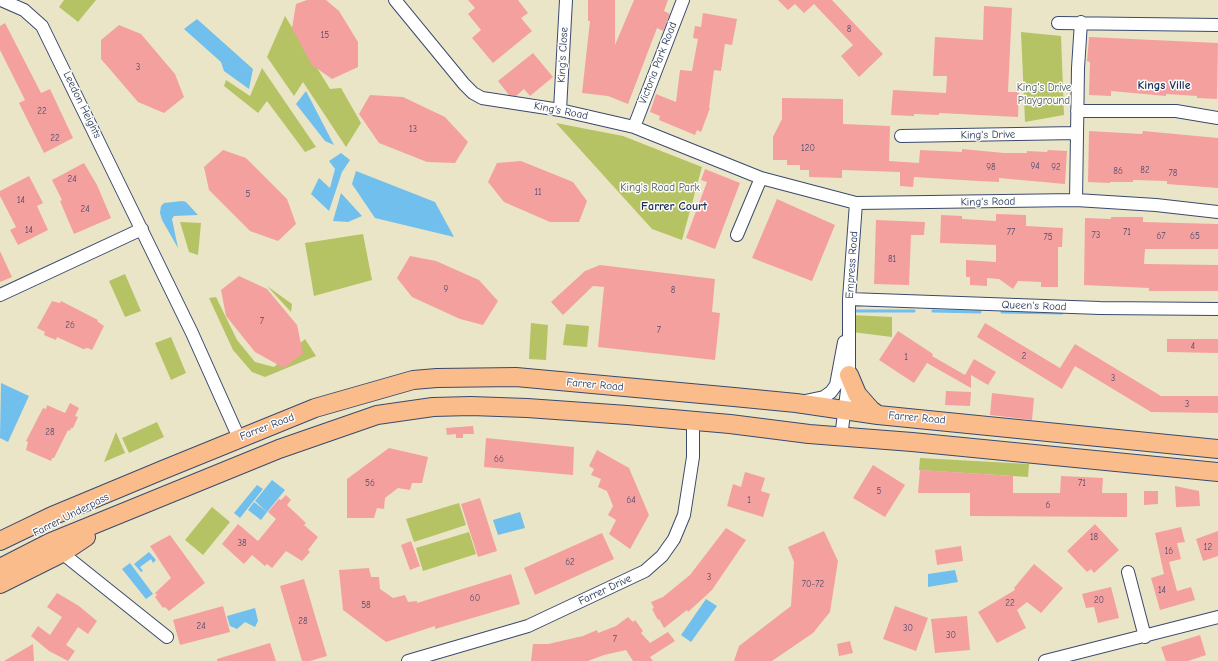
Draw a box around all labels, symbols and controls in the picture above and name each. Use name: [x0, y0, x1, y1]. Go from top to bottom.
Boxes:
street label: Victoria Park Road: [636, 20, 680, 106]
house number: 8: [847, 24, 851, 34]
street label: King's Close: [555, 27, 571, 83]
house number: 15: [321, 30, 329, 40]
house number: 3: [136, 62, 140, 72]
street label: Leedon Heights: [60, 69, 104, 141]
district label: Kings Ville: [1137, 79, 1191, 93]
park label: King's Drive Playground: [1017, 81, 1071, 107]
street label: King's Road: [533, 99, 589, 123]
house number: 22: [37, 106, 47, 116]
house number: 13: [409, 124, 417, 134]
street label: King's Drive: [961, 128, 1015, 142]
house number: 22: [50, 133, 60, 143]
house number: 120: [801, 143, 815, 153]
house number: 94: [1030, 161, 1040, 171]
house number: 98: [986, 162, 996, 172]
house number: 92: [1051, 162, 1061, 172]
house number: 82: [1140, 165, 1150, 175]
house number: 86: [1113, 166, 1123, 176]
house number: 78: [1169, 168, 1177, 178]
house number: 24: [67, 174, 77, 184]
park label: King's Road Park: [620, 181, 700, 195]
house number: 11: [534, 187, 542, 197]
house number: 5: [246, 189, 250, 199]
house number: 14: [17, 195, 25, 205]
street label: King's Road: [961, 195, 1015, 209]
district label: Farrer Court: [641, 200, 707, 214]
house number: 24: [80, 204, 90, 214]
house number: 14: [25, 225, 33, 235]
house number: 77: [1007, 227, 1015, 237]
house number: 71: [1123, 227, 1131, 237]
house number: 73: [1092, 230, 1100, 240]
street label: Empress Road: [843, 231, 861, 299]
house number: 67: [1156, 231, 1166, 241]
house number: 65: [1190, 231, 1200, 241]
house number: 75: [1043, 232, 1053, 242]
house number: 81: [888, 254, 896, 264]
house number: 9: [444, 284, 448, 294]
house number: 8: [671, 285, 675, 295]
street label: Queen's Road: [1001, 298, 1067, 314]
house number: 7: [260, 316, 264, 326]
house number: 26: [65, 320, 75, 330]
house number: 7: [657, 325, 661, 335]
house number: 4: [1191, 341, 1195, 351]
house number: 2: [1022, 351, 1026, 361]
house number: 1: [904, 352, 908, 362]
house number: 3: [1111, 373, 1115, 383]
street label: Farrer Road: [566, 376, 624, 394]
house number: 3: [1185, 399, 1189, 409]
street label: Farrer Road: [888, 409, 946, 427]
street label: Farrer Road: [238, 411, 296, 443]
house number: 28: [45, 427, 55, 437]
house number: 66: [494, 454, 504, 464]
house number: 56: [365, 478, 375, 488]
house number: 71: [1078, 478, 1086, 488]
house number: 5: [877, 486, 881, 496]
street label: Farrer Underpass: [31, 490, 111, 540]
house number: 64: [626, 495, 636, 505]
house number: 1: [747, 495, 751, 505]
house number: 6: [1046, 500, 1050, 510]
house number: 18: [1090, 532, 1098, 542]
house number: 38: [237, 538, 247, 548]
house number: 12: [1204, 542, 1212, 552]
house number: 16: [1165, 546, 1173, 556]
house number: 62: [565, 557, 575, 567]
street label: Farrer Drive: [576, 572, 634, 608]
house number: 3: [707, 572, 711, 582]
house number: 70-72: [802, 579, 824, 589]
house number: 14: [1158, 585, 1166, 595]
house number: 60: [470, 593, 480, 603]
house number: 20: [1094, 595, 1104, 605]
house number: 22: [1005, 598, 1015, 608]
house number: 58: [361, 600, 371, 610]
house number: 28: [298, 616, 308, 626]
house number: 24: [196, 621, 206, 631]
house number: 30: [903, 623, 913, 633]
house number: 30: [946, 630, 956, 640]
house number: 7: [613, 634, 617, 644]

